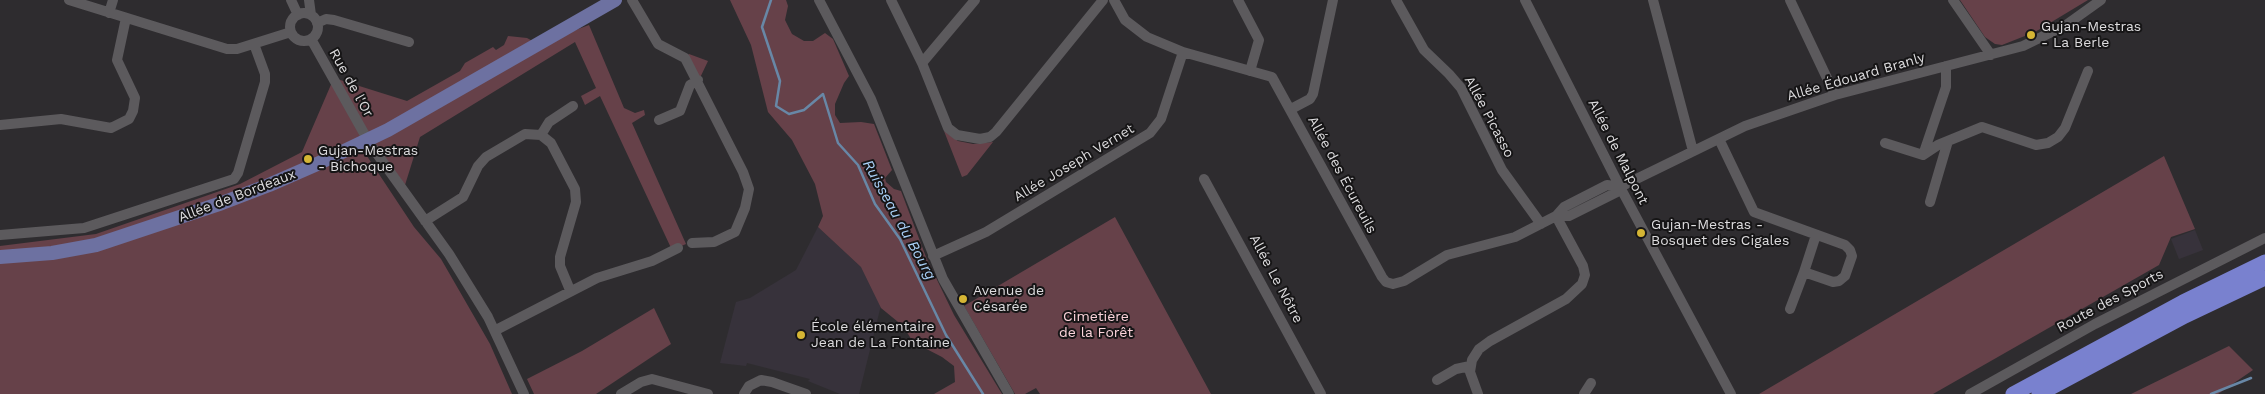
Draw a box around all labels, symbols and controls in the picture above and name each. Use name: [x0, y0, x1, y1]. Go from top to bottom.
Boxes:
place label: Gujan-Mestras - La Berle: [2041, 19, 2141, 52]
marker: Gujan-Mestras - La Berle: [2025, 29, 2037, 41]
street label: Rue de l'Or: [325, 46, 377, 120]
street label: Allée Édouard Branly: [1785, 49, 1927, 105]
street label: Allée Picasso: [1460, 73, 1518, 161]
street label: Allée de Malpont: [1584, 96, 1652, 208]
street label: Allée des Écureuils: [1304, 113, 1380, 237]
street label: Allée Joseph Vernet: [1011, 120, 1137, 206]
place label: Gujan-Mestras - Bichoque: [318, 143, 418, 176]
marker: Gujan-Mestras - Bichoque: [302, 153, 314, 165]
water label: Ruisseau du Bourg: [859, 157, 939, 283]
street label: Allée de Bordeaux: [176, 166, 298, 226]
place label: Gujan-Mestras - Bosquet des Cigales: [1651, 217, 1789, 250]
marker: Gujan-Mestras - Bosquet des Cigales: [1635, 227, 1647, 239]
street label: Allée Le Nôtre: [1246, 232, 1306, 326]
street label: Route des Sports: [2054, 266, 2166, 336]
place label: Avenue de Césarée: [973, 283, 1044, 316]
marker: Avenue de Césarée: [957, 293, 969, 305]
park label: Cimetière de la Forêt: [1059, 309, 1133, 342]
place label: École élémentaire Jean de La Fontaine: [811, 319, 950, 352]
marker: École élémentaire Jean de La Fontaine: [795, 329, 807, 341]

